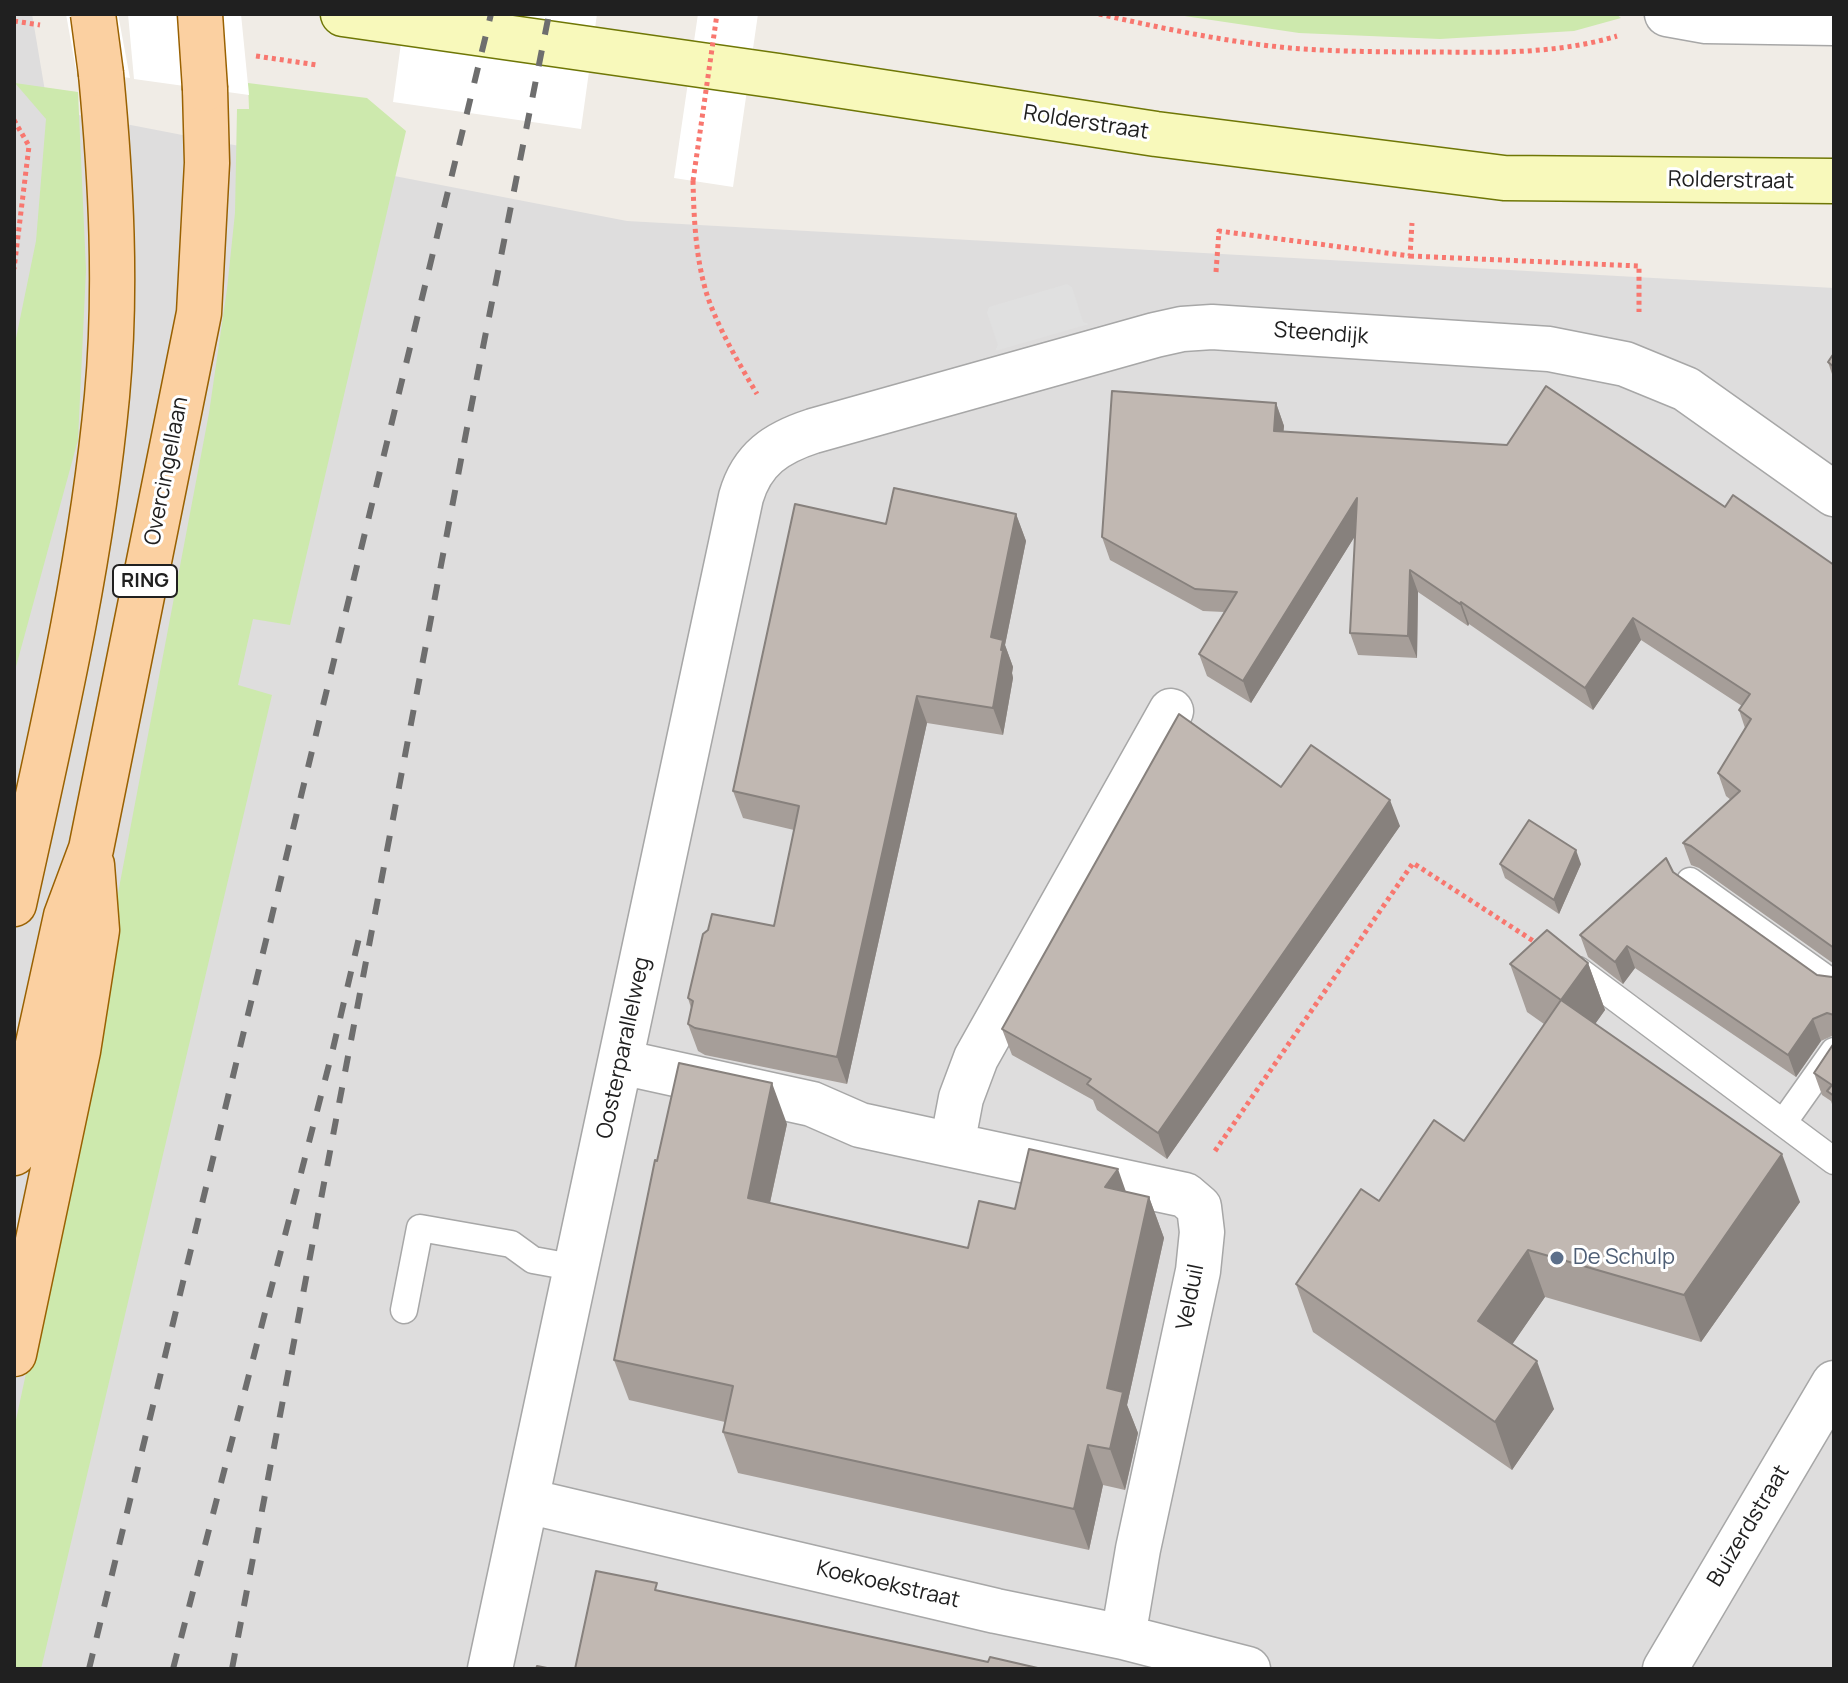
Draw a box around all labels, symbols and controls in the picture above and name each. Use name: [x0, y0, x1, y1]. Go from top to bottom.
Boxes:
street label: Rolderstraat: [1021, 100, 1151, 146]
street label: Rolderstraat: [1668, 167, 1794, 195]
street label: Steendijk: [1273, 318, 1369, 350]
street label: Overcingellaan: [140, 394, 194, 548]
road number: RING: [113, 565, 177, 597]
street label: Oosterparallelweg: [592, 955, 656, 1141]
place label: De Schulp: [1573, 1245, 1675, 1271]
marker: De Schulp: [1548, 1249, 1566, 1267]
street label: Velduil: [1172, 1262, 1210, 1332]
street label: Buizerdstraat: [1702, 1460, 1796, 1592]
street label: Koekoekstraat: [814, 1556, 962, 1614]

